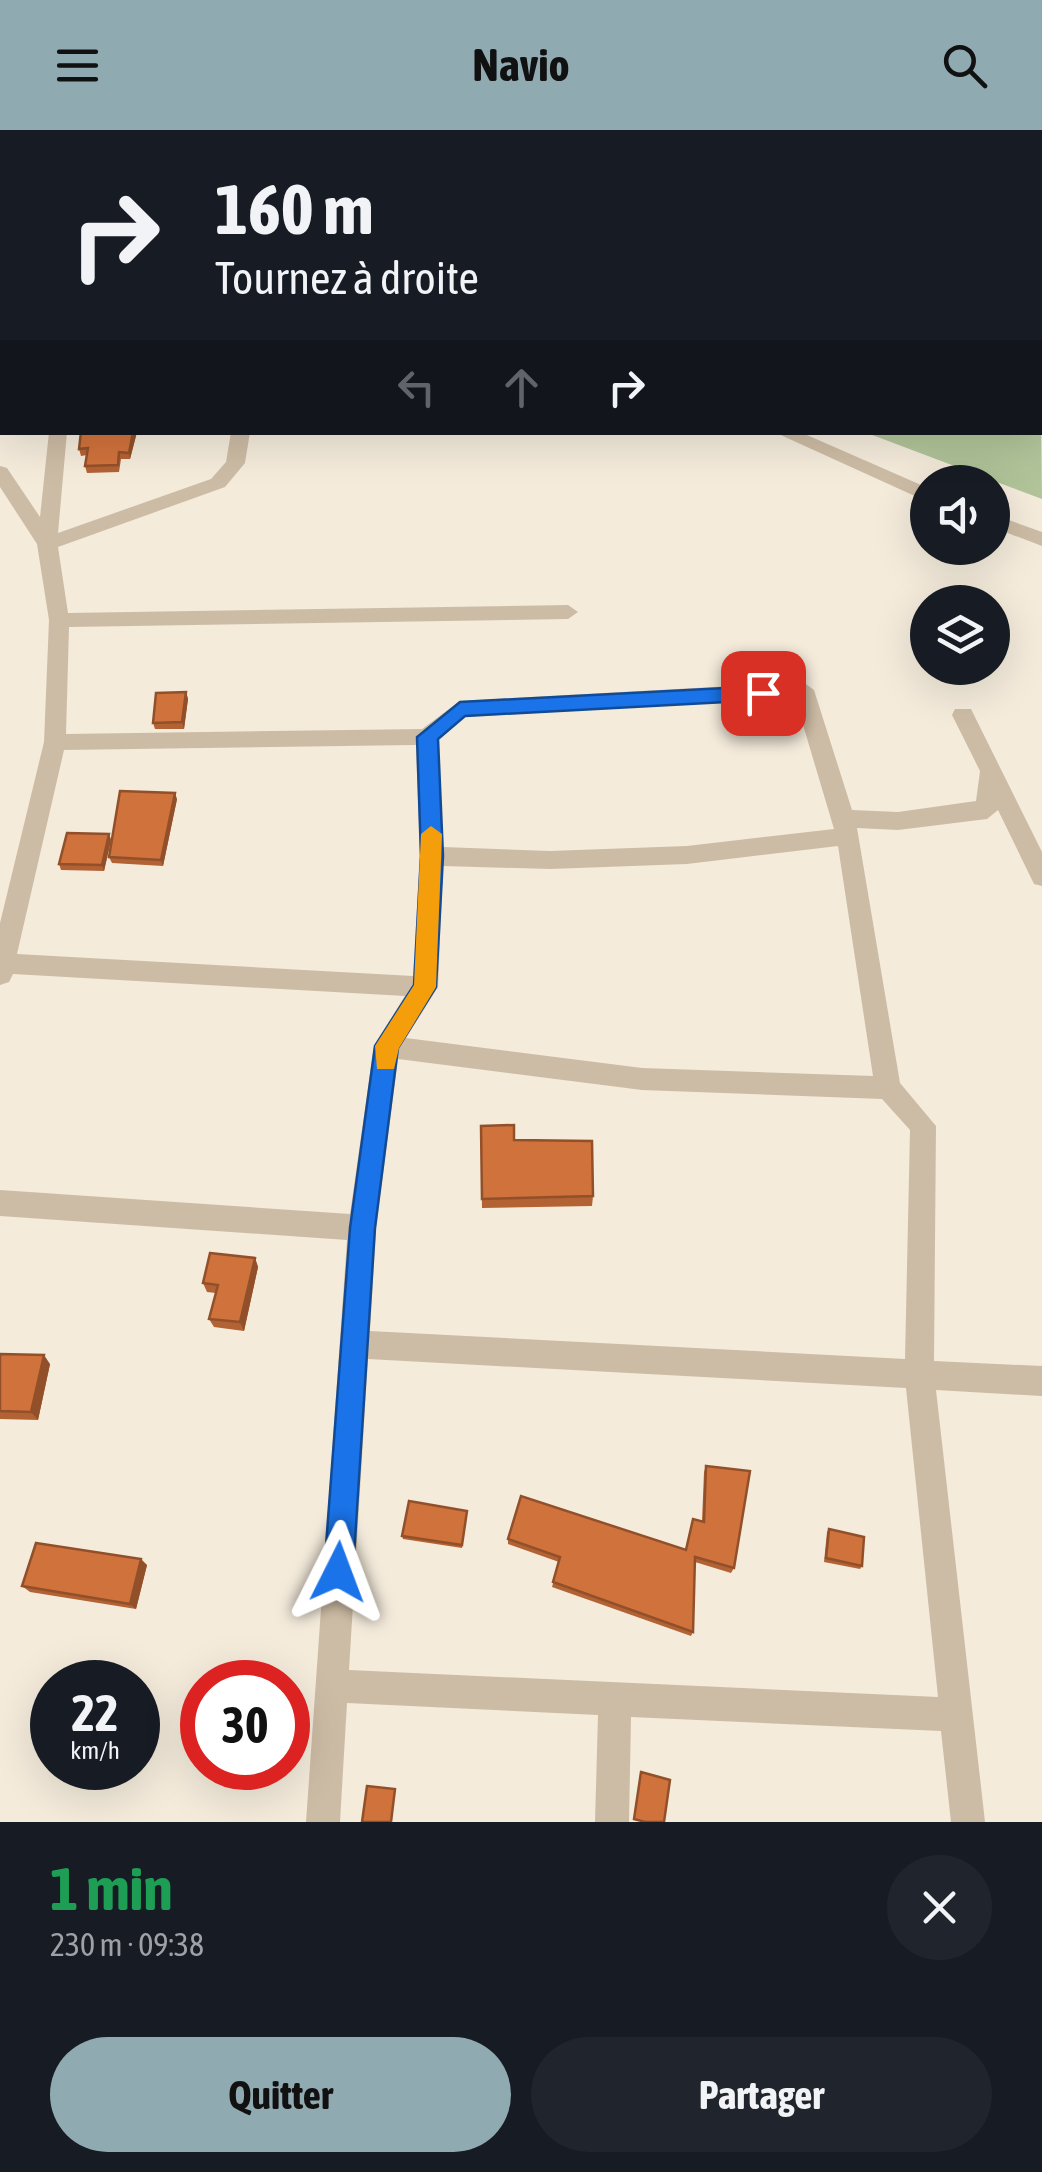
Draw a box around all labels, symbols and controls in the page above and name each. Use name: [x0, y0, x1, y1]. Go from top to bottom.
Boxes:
icon: menu: [50, 38, 105, 93]
icon: search: [937, 38, 992, 93]
text: Navio: [472, 39, 570, 91]
text: 160 m: [215, 169, 374, 249]
icon: right: [50, 170, 180, 300]
text: Tournez à droite: [215, 252, 479, 304]
icon: left: [389, 360, 444, 415]
icon: ahead: [494, 360, 549, 415]
icon: right: [599, 360, 654, 415]
map controls: [910, 465, 1010, 685]
button: sound: [910, 465, 1010, 565]
button: layers: [910, 585, 1010, 685]
pin: [721, 651, 806, 736]
icon: arrive: [736, 666, 791, 721]
position arrow: [286, 1520, 390, 1624]
speed limit sign: 30: [180, 1660, 310, 1790]
text: 22: [71, 1684, 118, 1742]
text: km/h: [70, 1736, 120, 1764]
text: 1 min: [50, 1854, 173, 1923]
button: close: [887, 1855, 992, 1960]
text: 230 m · 09:38: [50, 1926, 204, 1963]
button: Quitter: [50, 2037, 511, 2152]
button: Partager: [531, 2037, 992, 2152]

